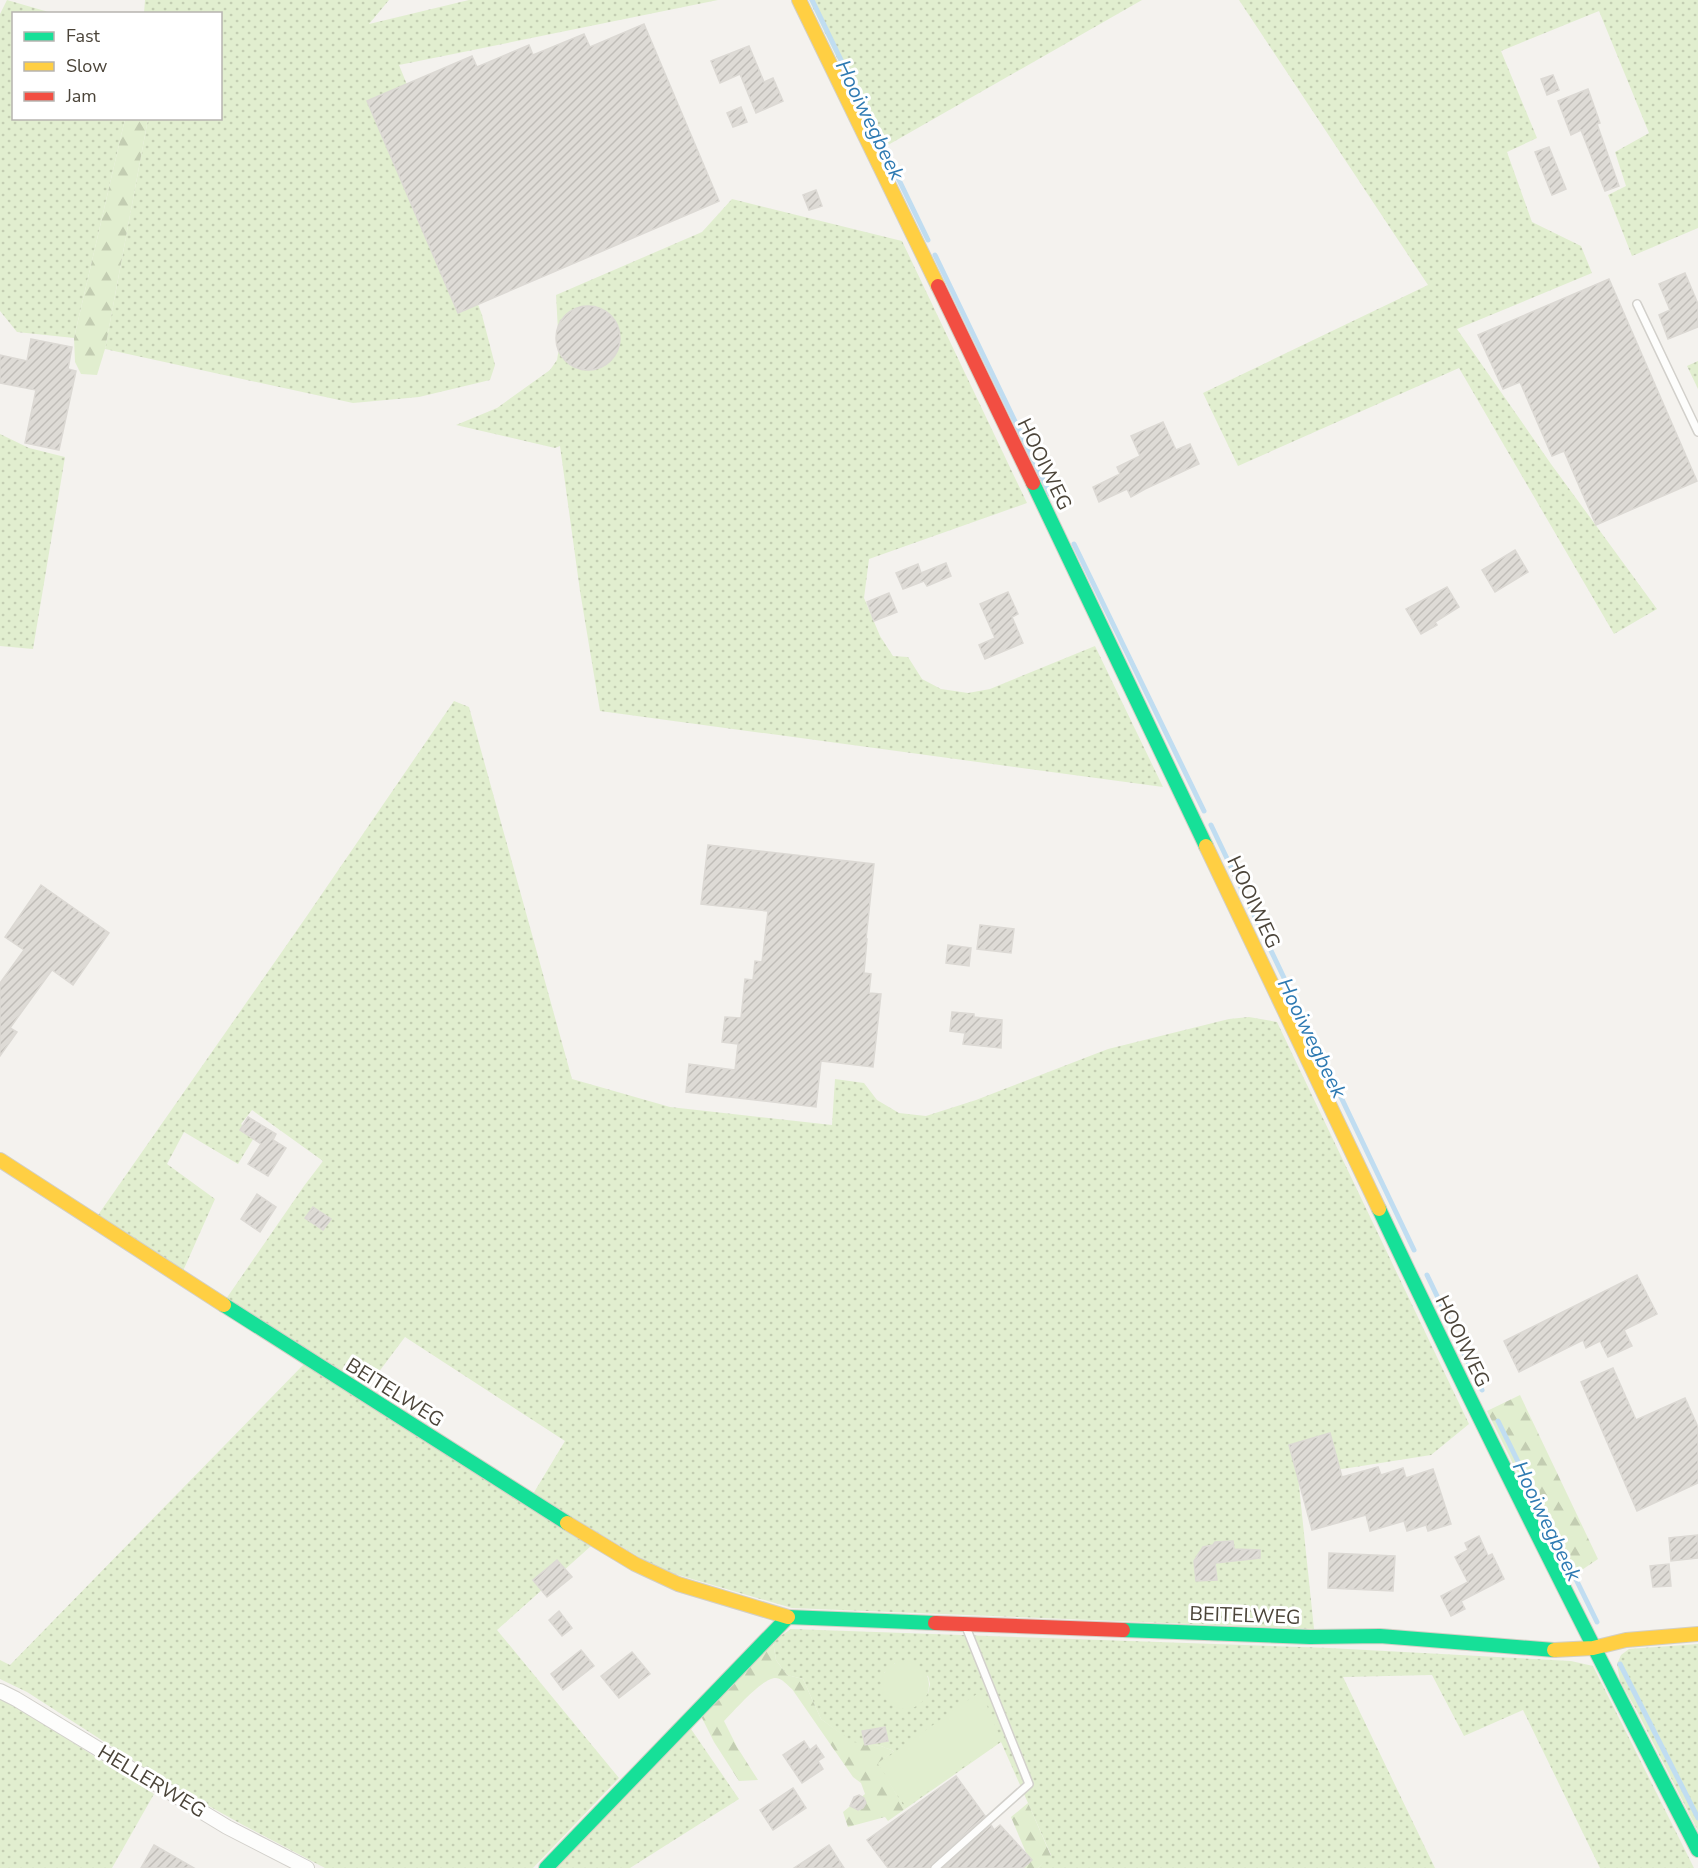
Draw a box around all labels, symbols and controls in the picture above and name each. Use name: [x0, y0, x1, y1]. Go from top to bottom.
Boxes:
legend: [12, 12, 222, 120]
text: Fast: [66, 24, 101, 48]
text: Slow: [66, 54, 107, 78]
water label: Hooiwegbeek: [829, 55, 911, 185]
text: Jam: [65, 84, 97, 108]
street label: HOOIWEG: [1011, 414, 1078, 515]
street label: HOOIWEG: [1220, 852, 1287, 953]
water label: Hooiwegbeek: [1271, 973, 1353, 1103]
street label: HOOIWEG: [1429, 1291, 1496, 1392]
street label: BEITELWEG: [340, 1352, 449, 1433]
water label: Hooiwegbeek: [1506, 1456, 1588, 1586]
street label: BEITELWEG: [1189, 1600, 1301, 1631]
street label: HELLERWEG: [93, 1739, 211, 1824]

